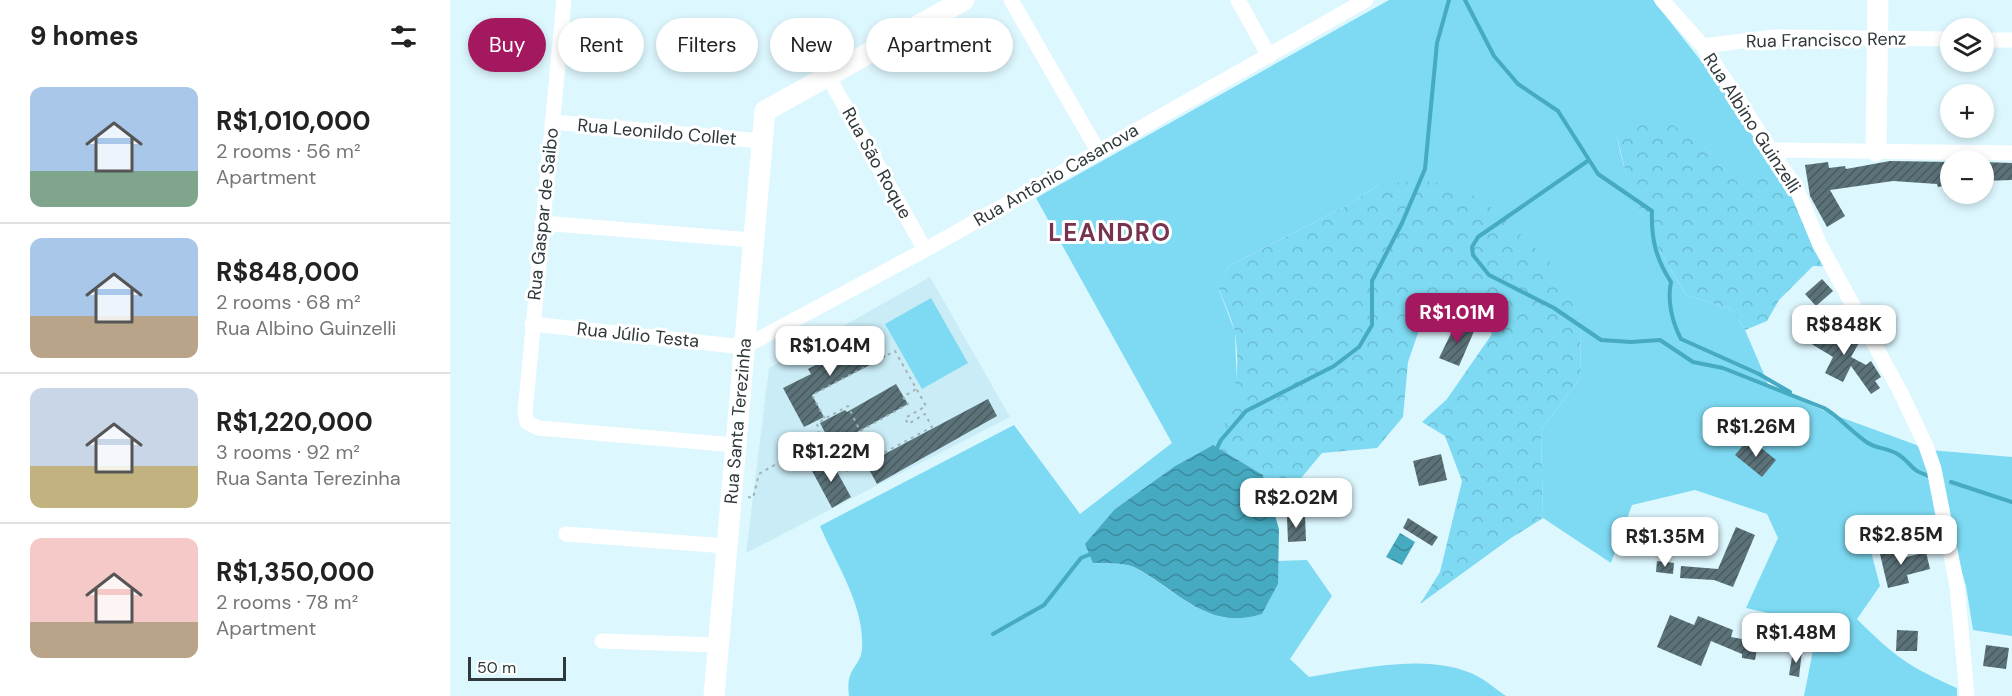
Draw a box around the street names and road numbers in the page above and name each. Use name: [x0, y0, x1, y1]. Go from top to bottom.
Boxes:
street label: Rua Francisco Renz: [1746, 27, 1906, 53]
street label: Rua Albino Guinzelli: [1698, 48, 1806, 198]
street label: Rua São Roque: [836, 103, 918, 223]
street label: Rua Leonildo Collet: [576, 113, 738, 151]
street label: Rua Antônio Casanova: [969, 118, 1143, 232]
street label: Rua Gaspar de Saibo: [522, 127, 564, 301]
street label: Rua Júlio Testa: [576, 317, 700, 353]
street label: Rua Santa Terezinha: [719, 337, 757, 505]

